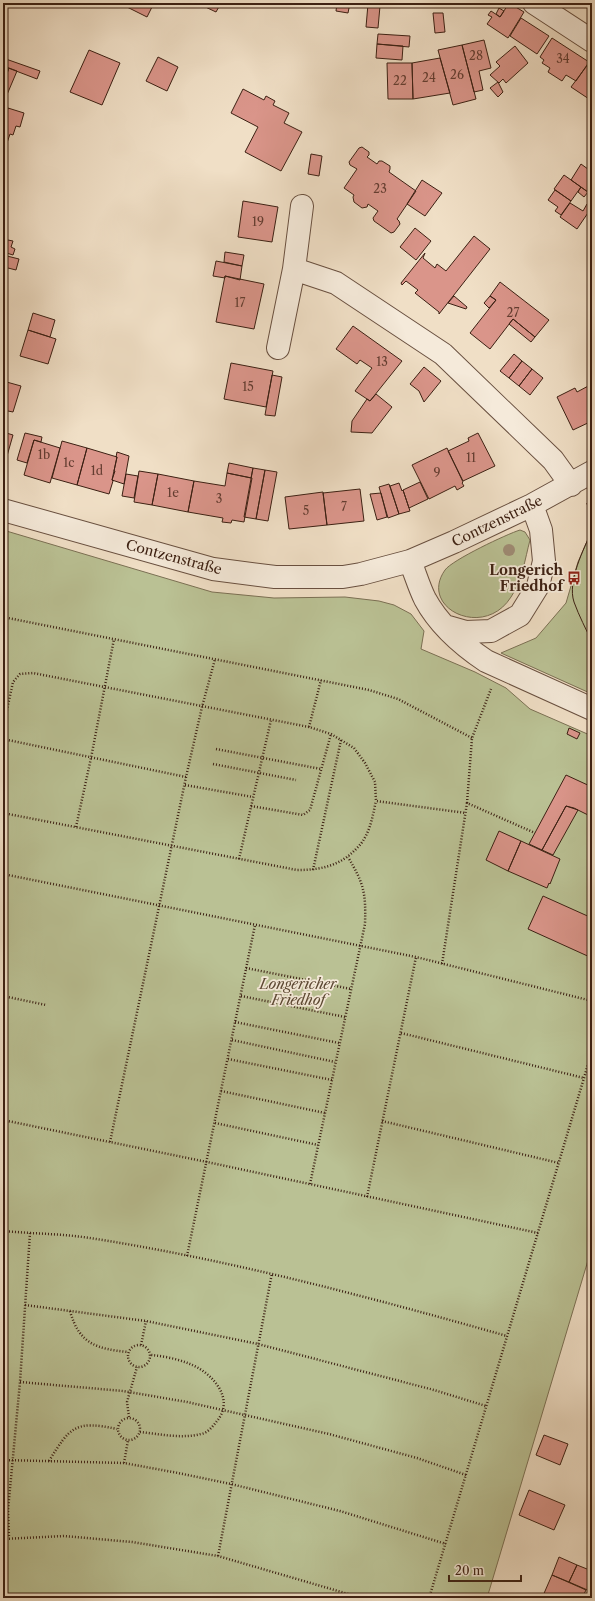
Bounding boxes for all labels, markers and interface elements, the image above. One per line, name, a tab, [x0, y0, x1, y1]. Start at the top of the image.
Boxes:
house number: 28	[469, 48, 483, 63]
house number: 34	[556, 51, 570, 66]
house number: 26	[450, 67, 464, 82]
house number: 24	[422, 70, 436, 85]
house number: 22	[393, 73, 407, 88]
house number: 23	[373, 181, 387, 196]
house number: 19	[252, 214, 264, 229]
house number: 17	[235, 295, 246, 310]
house number: 27	[507, 305, 519, 320]
house number: 13	[376, 354, 388, 369]
house number: 15	[242, 379, 254, 394]
house number: 1b	[38, 447, 50, 462]
house number: 11	[466, 450, 476, 465]
house number: 1c	[63, 455, 75, 470]
house number: 1d	[91, 463, 104, 478]
house number: 9	[433, 465, 441, 480]
house number: 1e	[167, 485, 179, 500]
house number: 3	[216, 491, 222, 506]
street label: Contzenstraße	[449, 491, 545, 551]
house number: 7	[341, 499, 347, 514]
house number: 5	[303, 503, 309, 518]
street label: Contzenstraße	[124, 536, 224, 579]
place label: Longerich Friedhof	[489, 561, 565, 595]
bus stop icon: Longerich Friedhof	[566, 570, 582, 586]
park label: Longericher Friedhof	[258, 975, 338, 1009]
scale bar	[449, 1557, 521, 1583]
text: 20 m	[455, 1563, 484, 1578]

